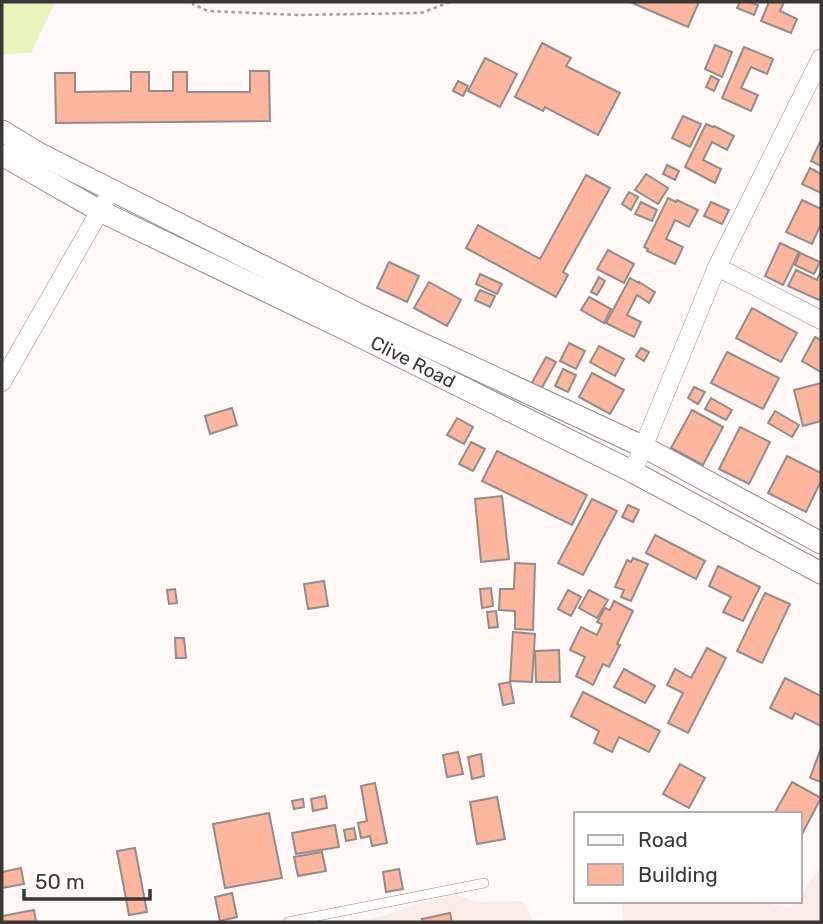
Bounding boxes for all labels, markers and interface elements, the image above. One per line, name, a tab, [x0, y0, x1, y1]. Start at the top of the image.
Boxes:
street label: Clive Road	[367, 331, 459, 393]
legend	[574, 812, 802, 903]
text: Road	[638, 827, 688, 852]
scale bar	[24, 858, 150, 902]
text: Building	[638, 862, 718, 887]
text: 50 m	[35, 869, 85, 894]

